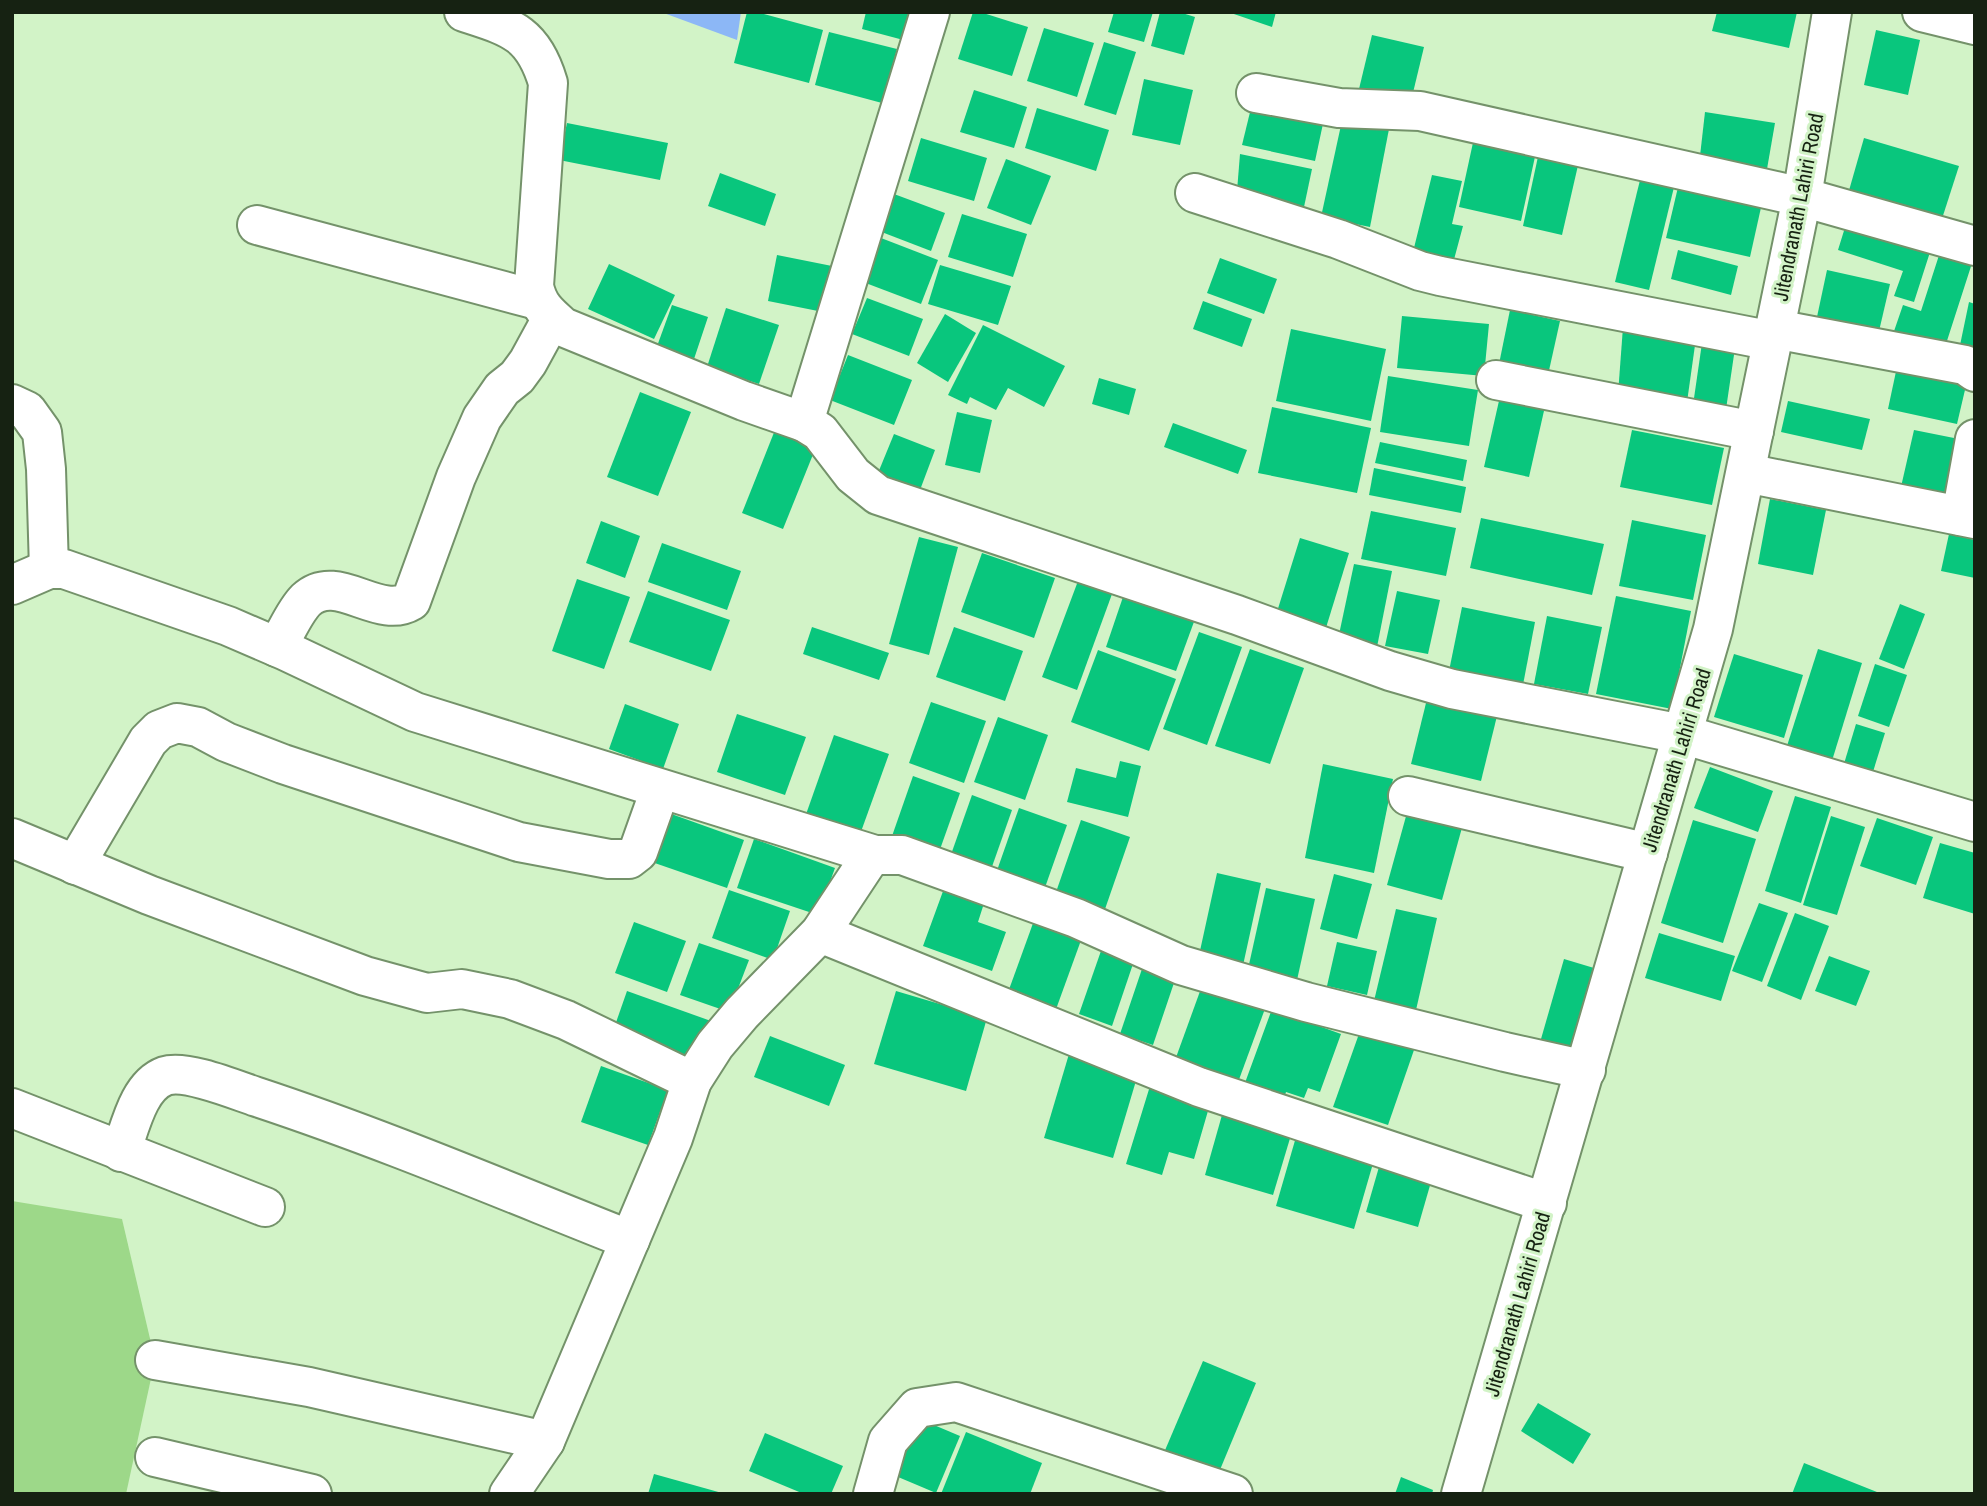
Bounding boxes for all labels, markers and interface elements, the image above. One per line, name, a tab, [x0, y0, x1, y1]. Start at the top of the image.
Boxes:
street label: Jitendranath Lahiri Road	[1766, 111, 1830, 303]
street label: Jitendranath Lahiri Road	[1634, 665, 1718, 855]
street label: Jitendranath Lahiri Road	[1477, 1208, 1557, 1400]

